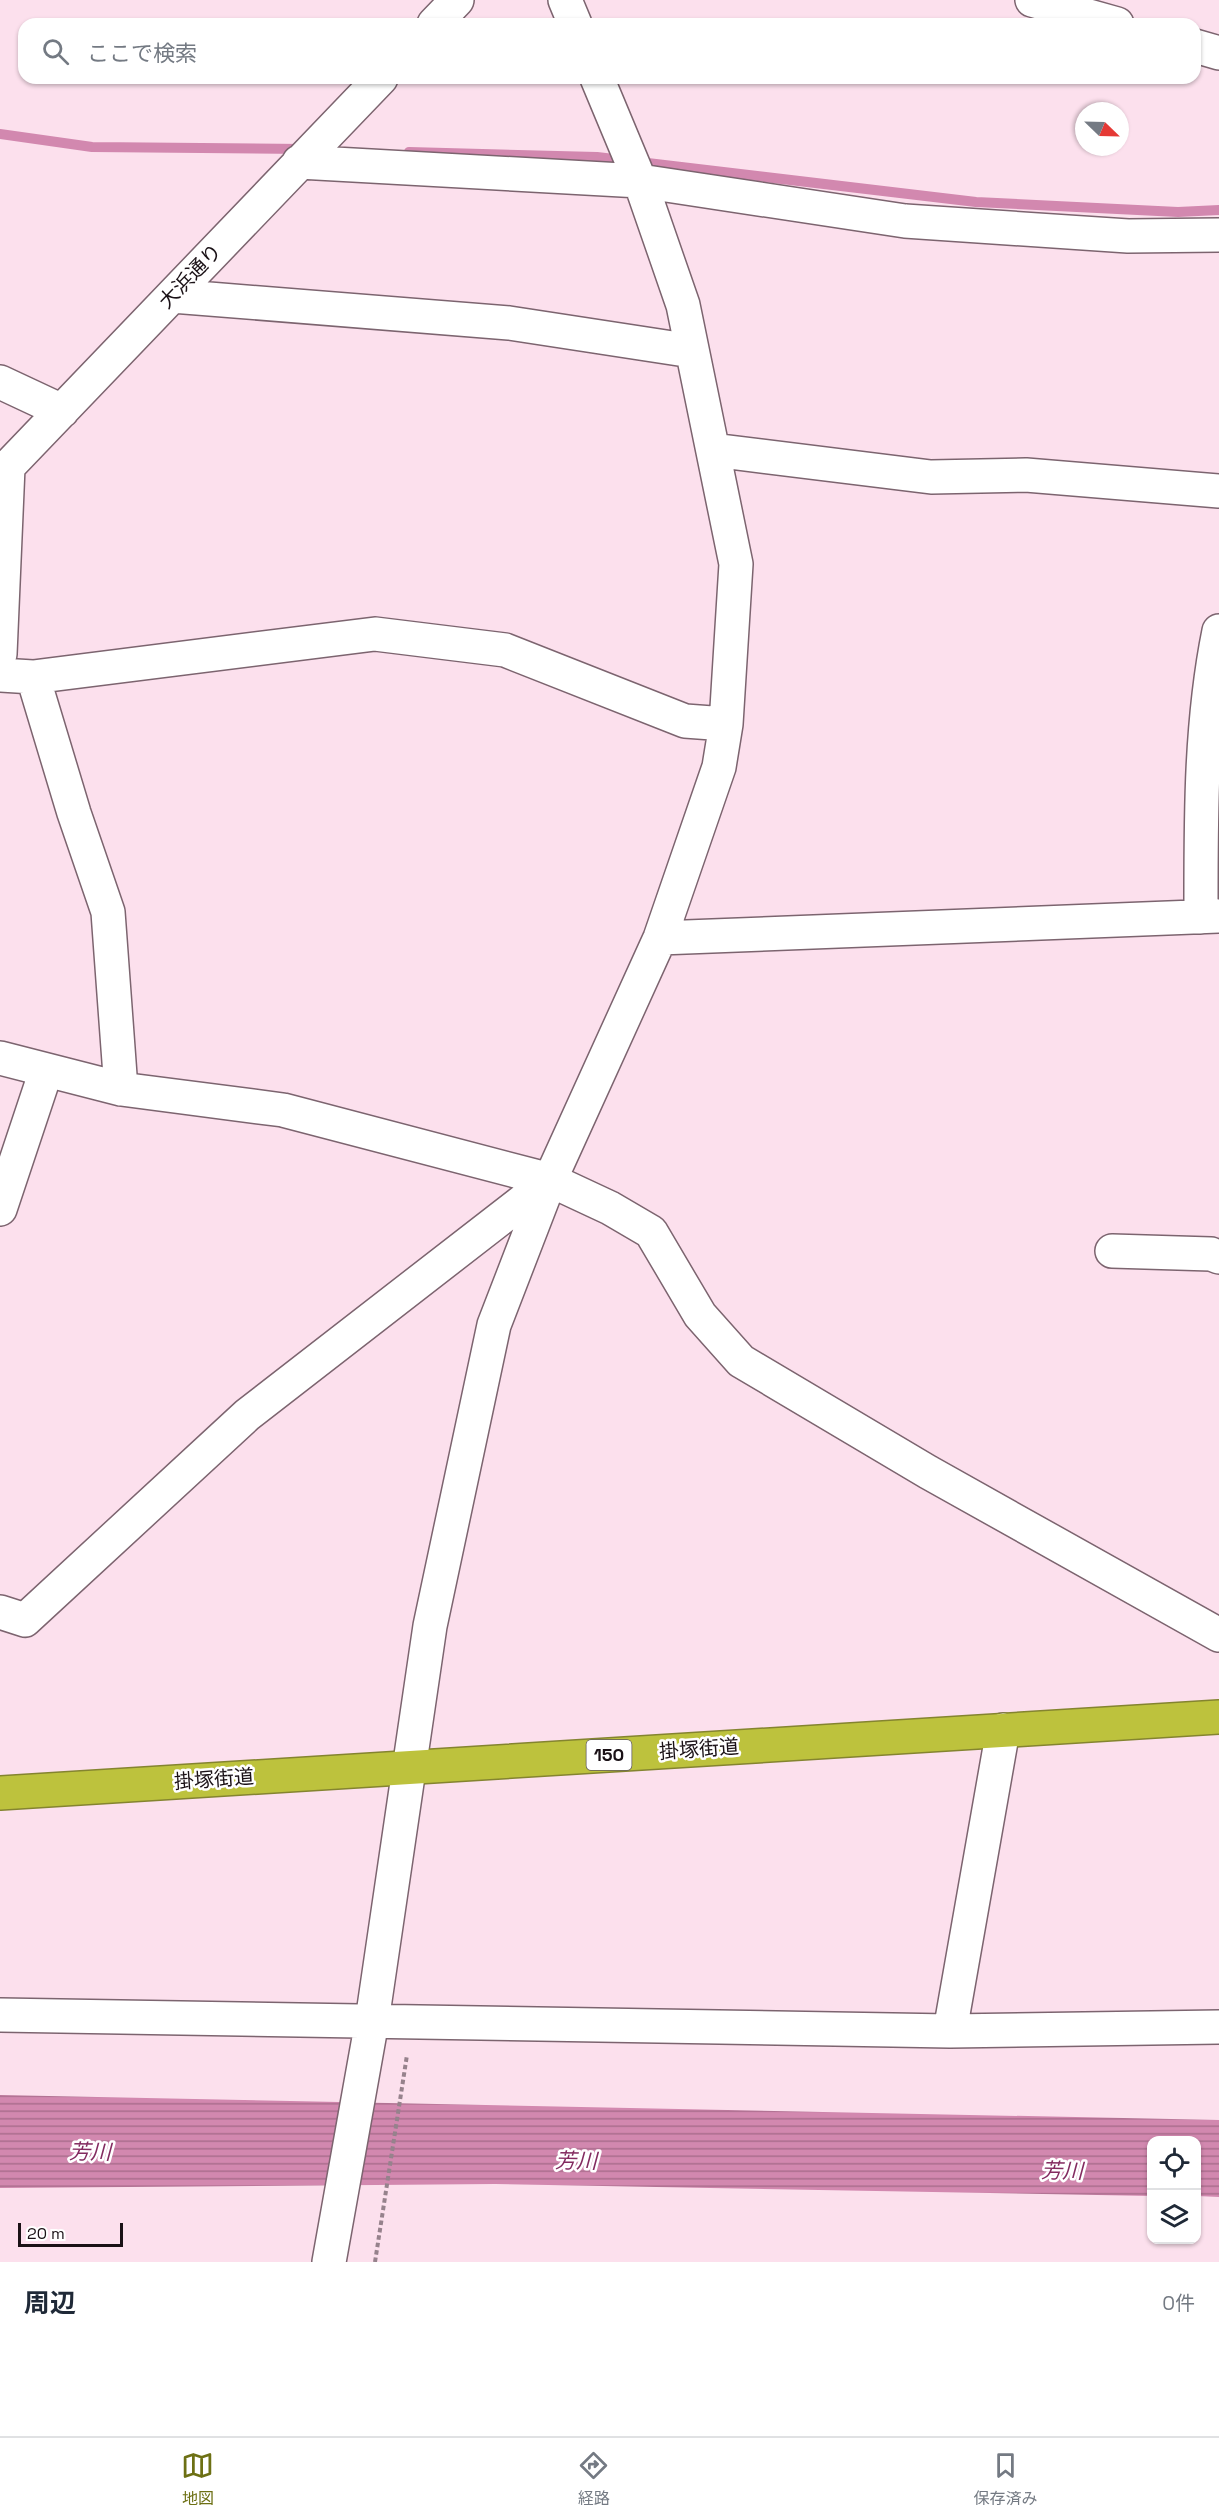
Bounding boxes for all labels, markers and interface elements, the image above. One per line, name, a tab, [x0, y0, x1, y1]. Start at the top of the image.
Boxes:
search box	[18, 18, 1201, 84]
icon: search	[39, 35, 72, 68]
text: ここで検索	[87, 39, 197, 67]
north arrow	[1075, 102, 1129, 156]
street label: 大浜通り	[153, 238, 227, 314]
street label: 掛塚街道	[658, 1733, 740, 1765]
road number: 150	[586, 1740, 632, 1770]
street label: 掛塚街道	[173, 1763, 255, 1795]
map controls	[1147, 2136, 1201, 2244]
button: locate	[1147, 2136, 1201, 2190]
water label: 芳川	[69, 2138, 113, 2165]
water label: 芳川	[555, 2147, 599, 2174]
water label: 芳川	[1041, 2157, 1085, 2184]
button: layers	[1147, 2190, 1201, 2244]
scale bar	[18, 2220, 123, 2248]
text: 20 m	[27, 2223, 65, 2244]
text: 周辺	[24, 2286, 76, 2320]
text: 0件	[1162, 2290, 1195, 2316]
tab: 地図	[181, 2449, 214, 2509]
tab: 経路	[577, 2449, 610, 2509]
tab: 保存済み	[973, 2449, 1037, 2509]

